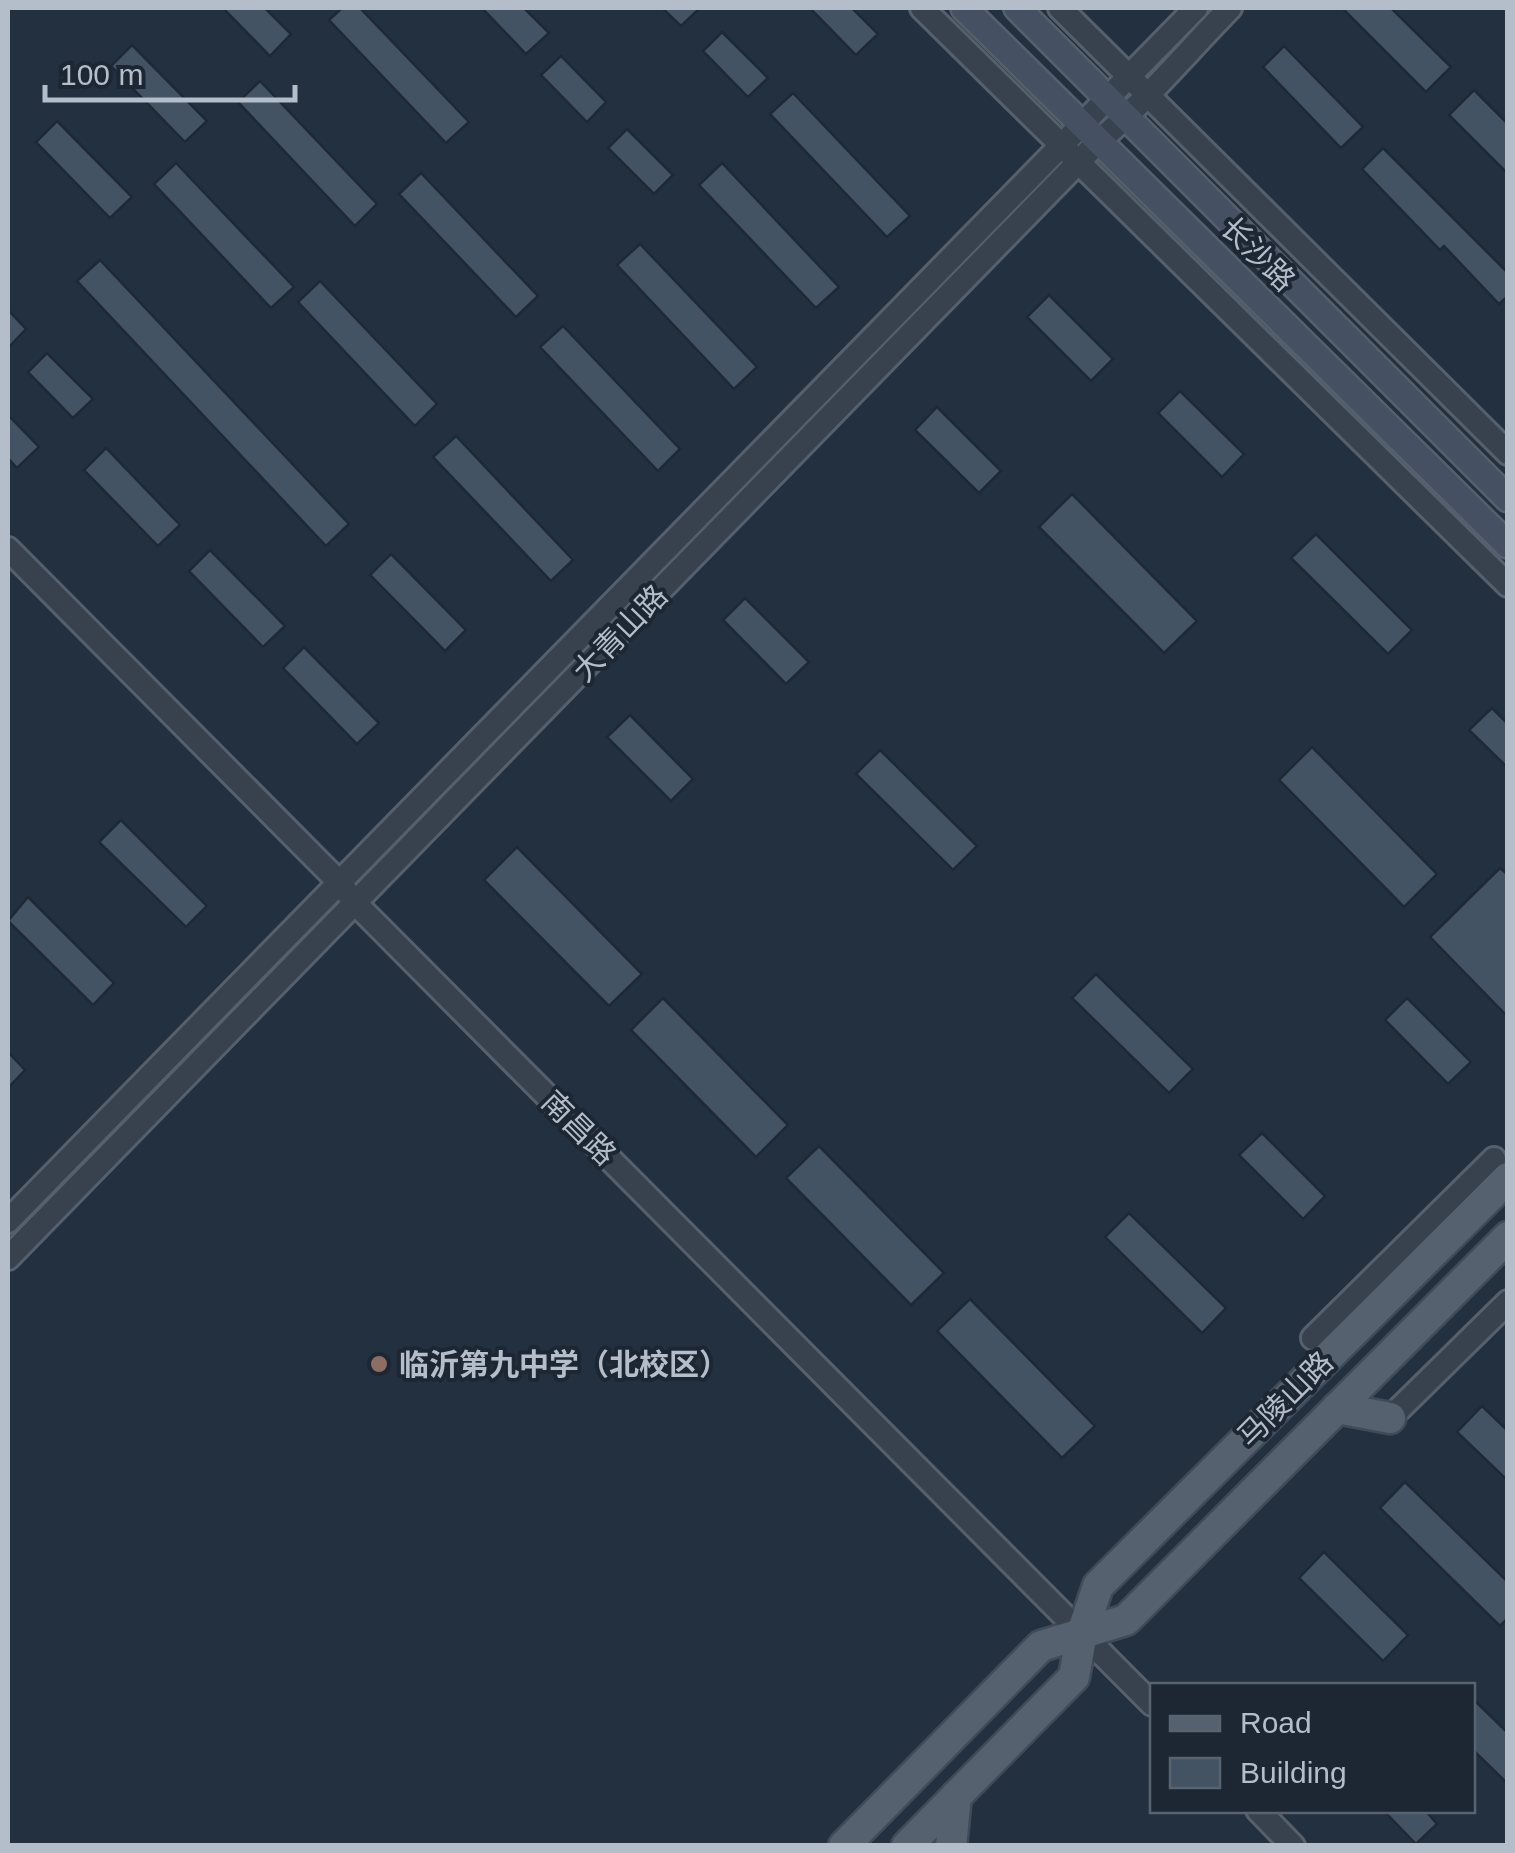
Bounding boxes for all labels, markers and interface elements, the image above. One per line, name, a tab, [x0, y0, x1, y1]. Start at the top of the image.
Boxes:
scale bar	[45, 40, 295, 102]
text: 100 m	[60, 58, 143, 91]
street label: 长沙路	[1215, 211, 1301, 297]
street label: 大青山路	[566, 578, 674, 688]
street label: 南昌路	[536, 1085, 622, 1171]
street label: 马陵山路	[1231, 1345, 1339, 1453]
place label: 临沂第九中学（北校区）	[399, 1348, 729, 1381]
marker: 临沂第九中学（北校区）	[368, 1353, 390, 1375]
legend	[1150, 1683, 1475, 1813]
text: Road	[1240, 1706, 1312, 1739]
text: Building	[1240, 1756, 1347, 1789]

